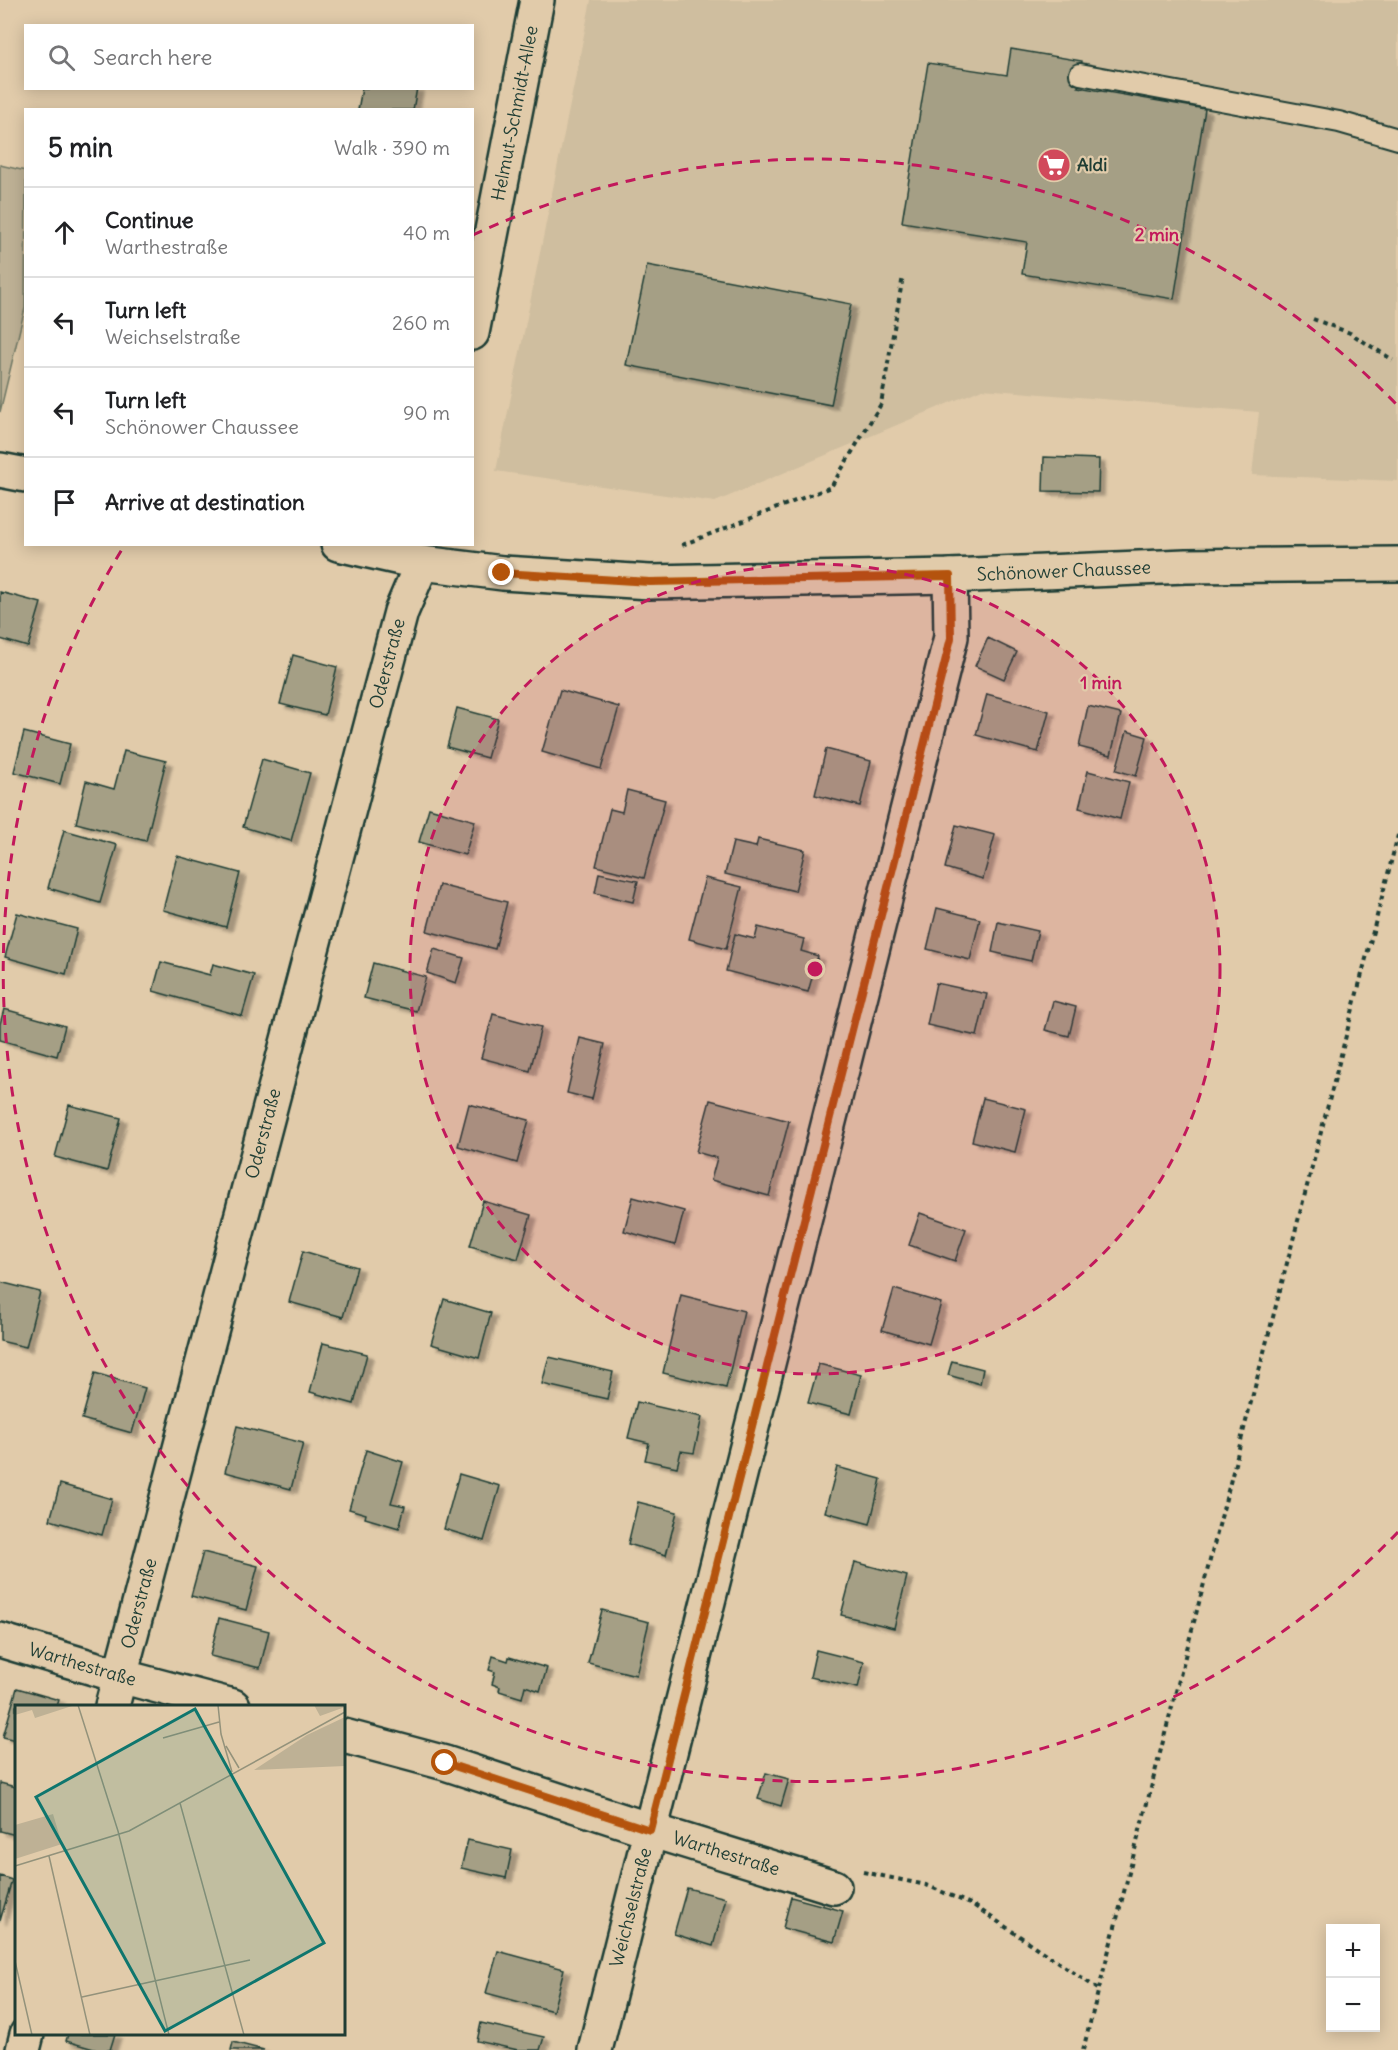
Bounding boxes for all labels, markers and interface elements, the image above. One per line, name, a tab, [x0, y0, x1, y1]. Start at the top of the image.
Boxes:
street label: Helmut-Schmidt-Allee	[486, 23, 543, 203]
search box	[24, 24, 474, 90]
icon: search	[45, 41, 78, 74]
text: Search here	[93, 43, 212, 71]
text: 5 min	[48, 131, 113, 164]
text: Walk · 390 m	[334, 135, 450, 160]
supermarket icon: Aldi	[1036, 147, 1072, 183]
place label: Aldi	[1077, 153, 1107, 176]
text: Continue	[105, 206, 194, 234]
icon: ahead	[48, 216, 81, 249]
text: 40 m	[403, 220, 450, 245]
text: 2 min	[1135, 223, 1180, 246]
text: Warthestraße	[105, 234, 228, 259]
text: Turn left	[105, 296, 186, 324]
icon: left	[48, 306, 81, 339]
text: 260 m	[392, 310, 450, 335]
text: Weichselstraße	[105, 324, 241, 349]
text: Turn left	[105, 386, 186, 414]
icon: left	[48, 396, 81, 429]
text: 90 m	[403, 400, 450, 425]
text: Schönower Chaussee	[105, 414, 299, 439]
icon: arrive	[48, 486, 81, 519]
text: Arrive at destination	[105, 488, 305, 516]
street label: Schönower Chaussee	[976, 555, 1151, 586]
route end	[488, 559, 514, 585]
street label: Oderstraße	[364, 616, 410, 711]
text: 1 min	[1080, 671, 1122, 694]
centre of rings	[805, 959, 825, 979]
street label: Oderstraße	[240, 1086, 286, 1181]
street label: Oderstraße	[116, 1556, 162, 1651]
street label: Warthestraße	[26, 1637, 139, 1691]
inset map	[15, 1705, 345, 2035]
route start	[431, 1749, 457, 1775]
street label: Warthestraße	[670, 1826, 783, 1881]
street label: Weichselstraße	[604, 1845, 657, 1969]
map controls	[1326, 1924, 1380, 2032]
button: +	[1326, 1924, 1380, 1978]
button: −	[1326, 1978, 1380, 2032]

